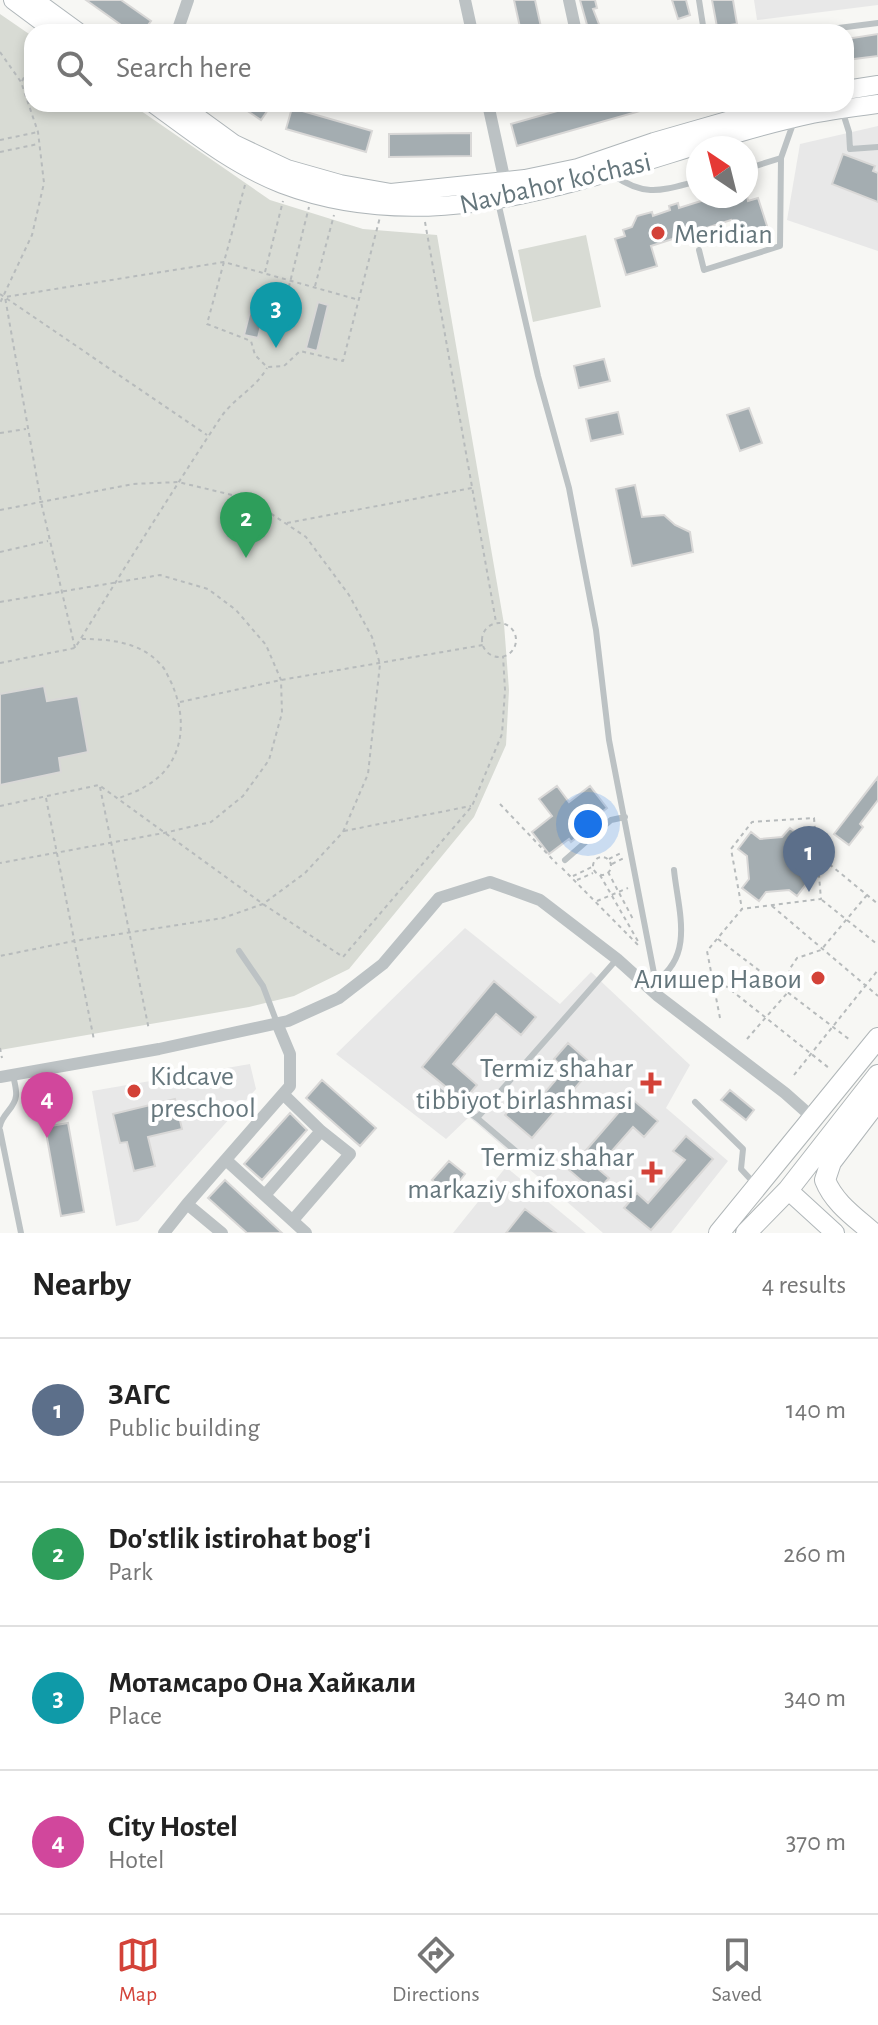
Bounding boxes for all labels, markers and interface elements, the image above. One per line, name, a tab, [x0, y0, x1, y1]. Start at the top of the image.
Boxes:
search box	[24, 24, 854, 112]
icon: search	[52, 46, 96, 90]
text: Search here	[116, 53, 252, 83]
north arrow	[686, 136, 758, 208]
street label: Navbahor ko'chasi	[457, 148, 654, 220]
place label: Meridian	[674, 221, 773, 249]
marker: Meridian	[649, 224, 667, 242]
pin: 3	[250, 282, 302, 348]
pin: 2	[220, 492, 272, 558]
your location	[568, 804, 608, 844]
pin: 1	[783, 826, 835, 892]
place label: Алишер Навои	[634, 966, 802, 994]
marker: Алишер Навои	[809, 969, 827, 987]
place label: Termiz shahar tibbiyot birlashmasi	[416, 1055, 633, 1115]
place label: Kidcave preschool	[150, 1063, 256, 1123]
pin: 4	[21, 1072, 73, 1138]
marker: Termiz shahar tibbiyot birlashmasi	[640, 1072, 662, 1094]
marker: Kidcave preschool	[125, 1082, 143, 1100]
place label: Termiz shahar markaziy shifoxonasi	[407, 1144, 634, 1204]
marker: Termiz shahar markaziy shifoxonasi	[641, 1161, 663, 1183]
text: Nearby	[32, 1268, 131, 1302]
text: 4 results	[762, 1272, 846, 1298]
text: ЗАГС	[108, 1380, 171, 1410]
text: 1	[53, 1397, 63, 1423]
text: 140 m	[786, 1397, 846, 1423]
text: Public building	[108, 1415, 260, 1441]
text: Do'stlik istirohat bog'i	[108, 1524, 371, 1554]
text: 2	[52, 1541, 64, 1567]
text: 260 m	[783, 1541, 846, 1567]
text: Park	[108, 1559, 153, 1585]
text: Мотамсаро Она Хайкали	[108, 1668, 416, 1698]
text: 3	[52, 1685, 64, 1711]
text: 340 m	[784, 1685, 846, 1711]
text: Place	[108, 1703, 162, 1729]
text: City Hostel	[108, 1812, 238, 1842]
text: 4	[51, 1829, 65, 1855]
text: 370 m	[786, 1829, 846, 1855]
text: Hotel	[108, 1847, 164, 1873]
tab: Map	[116, 1933, 160, 2007]
tab: Directions	[392, 1933, 480, 2007]
tab: Saved	[712, 1933, 762, 2007]

